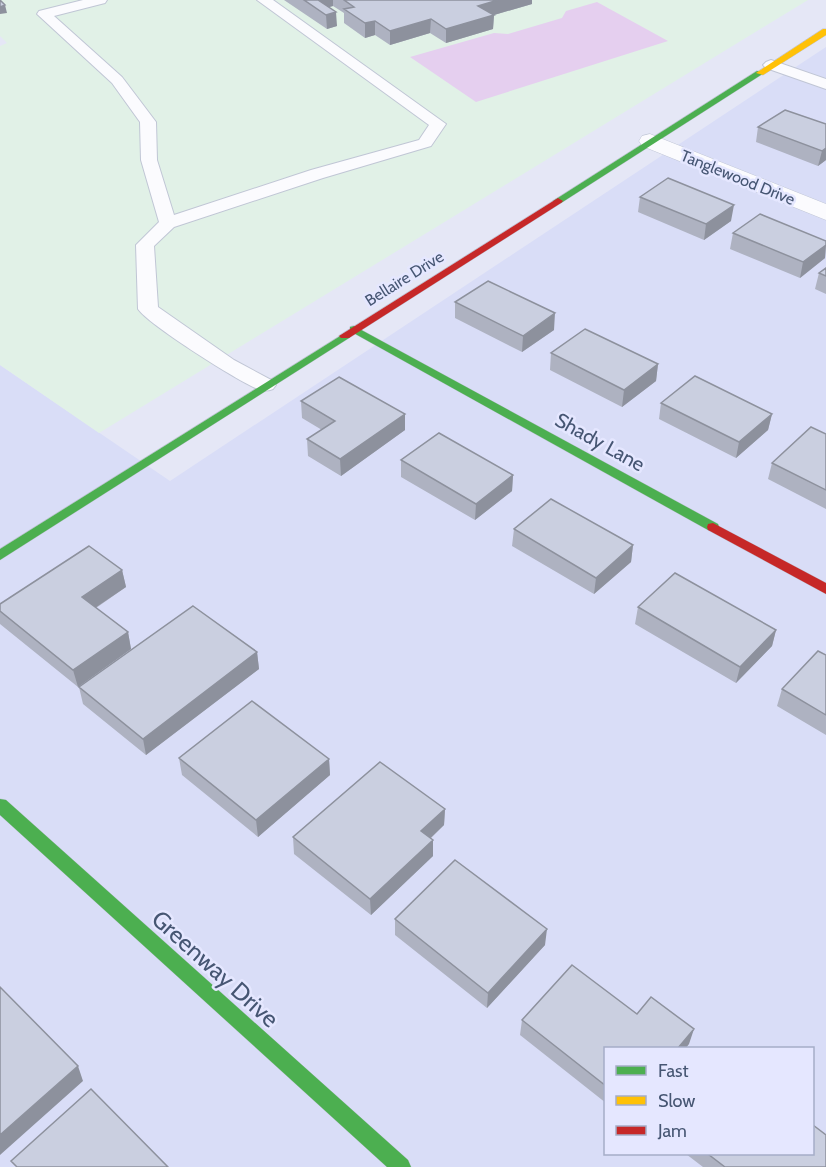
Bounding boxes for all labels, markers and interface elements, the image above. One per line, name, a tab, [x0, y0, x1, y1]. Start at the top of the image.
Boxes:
street label: Tanglewood Drive	[678, 146, 798, 209]
street label: Bellaire Drive	[362, 247, 447, 310]
street label: Shady Lane	[551, 408, 649, 476]
street label: Greenway Drive	[146, 904, 285, 1033]
legend	[604, 1047, 814, 1155]
text: Fast	[658, 1060, 689, 1082]
text: Slow	[658, 1090, 695, 1112]
text: Jam	[657, 1120, 687, 1142]

